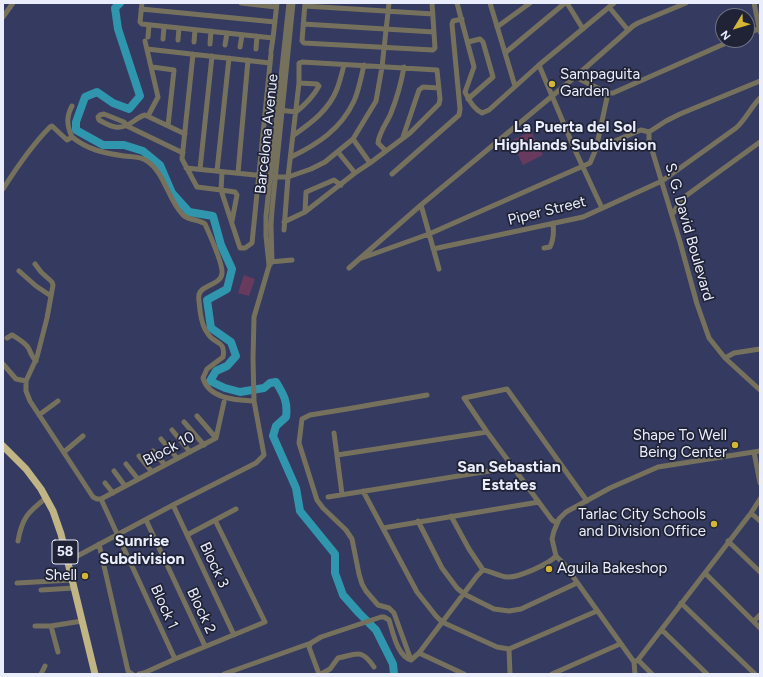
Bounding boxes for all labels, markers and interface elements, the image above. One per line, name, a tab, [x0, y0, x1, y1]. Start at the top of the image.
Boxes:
north arrow	[715, 8, 755, 48]
text: N	[718, 28, 734, 42]
place label: Sampaguita Garden	[560, 66, 640, 101]
street label: Barcelona Avenue	[252, 73, 282, 195]
marker: Sampaguita Garden	[547, 79, 557, 89]
district label: La Puerta del Sol Highlands Subdivision	[494, 117, 656, 155]
street label: S. G. David Boulevard	[661, 161, 717, 303]
street label: Piper Street	[506, 193, 588, 229]
place label: Shape To Well Being Center	[633, 427, 727, 462]
street label: Block 10	[140, 428, 198, 470]
marker: Shape To Well Being Center	[730, 440, 740, 450]
district label: San Sebastian Estates	[457, 457, 561, 495]
place label: Tarlac City Schools and Division Office	[578, 506, 706, 541]
marker: Tarlac City Schools and Division Office	[709, 519, 719, 529]
district label: Sunrise Subdivision	[99, 531, 185, 569]
street label: Block 3	[196, 539, 232, 591]
road number: 58	[52, 540, 78, 564]
place label: Aguila Bakeshop	[557, 560, 667, 578]
marker: Aguila Bakeshop	[544, 564, 554, 574]
place label: Shell	[45, 567, 77, 585]
marker: Shell	[80, 571, 90, 581]
street label: Block 1	[146, 582, 182, 632]
street label: Block 2	[183, 585, 219, 637]

